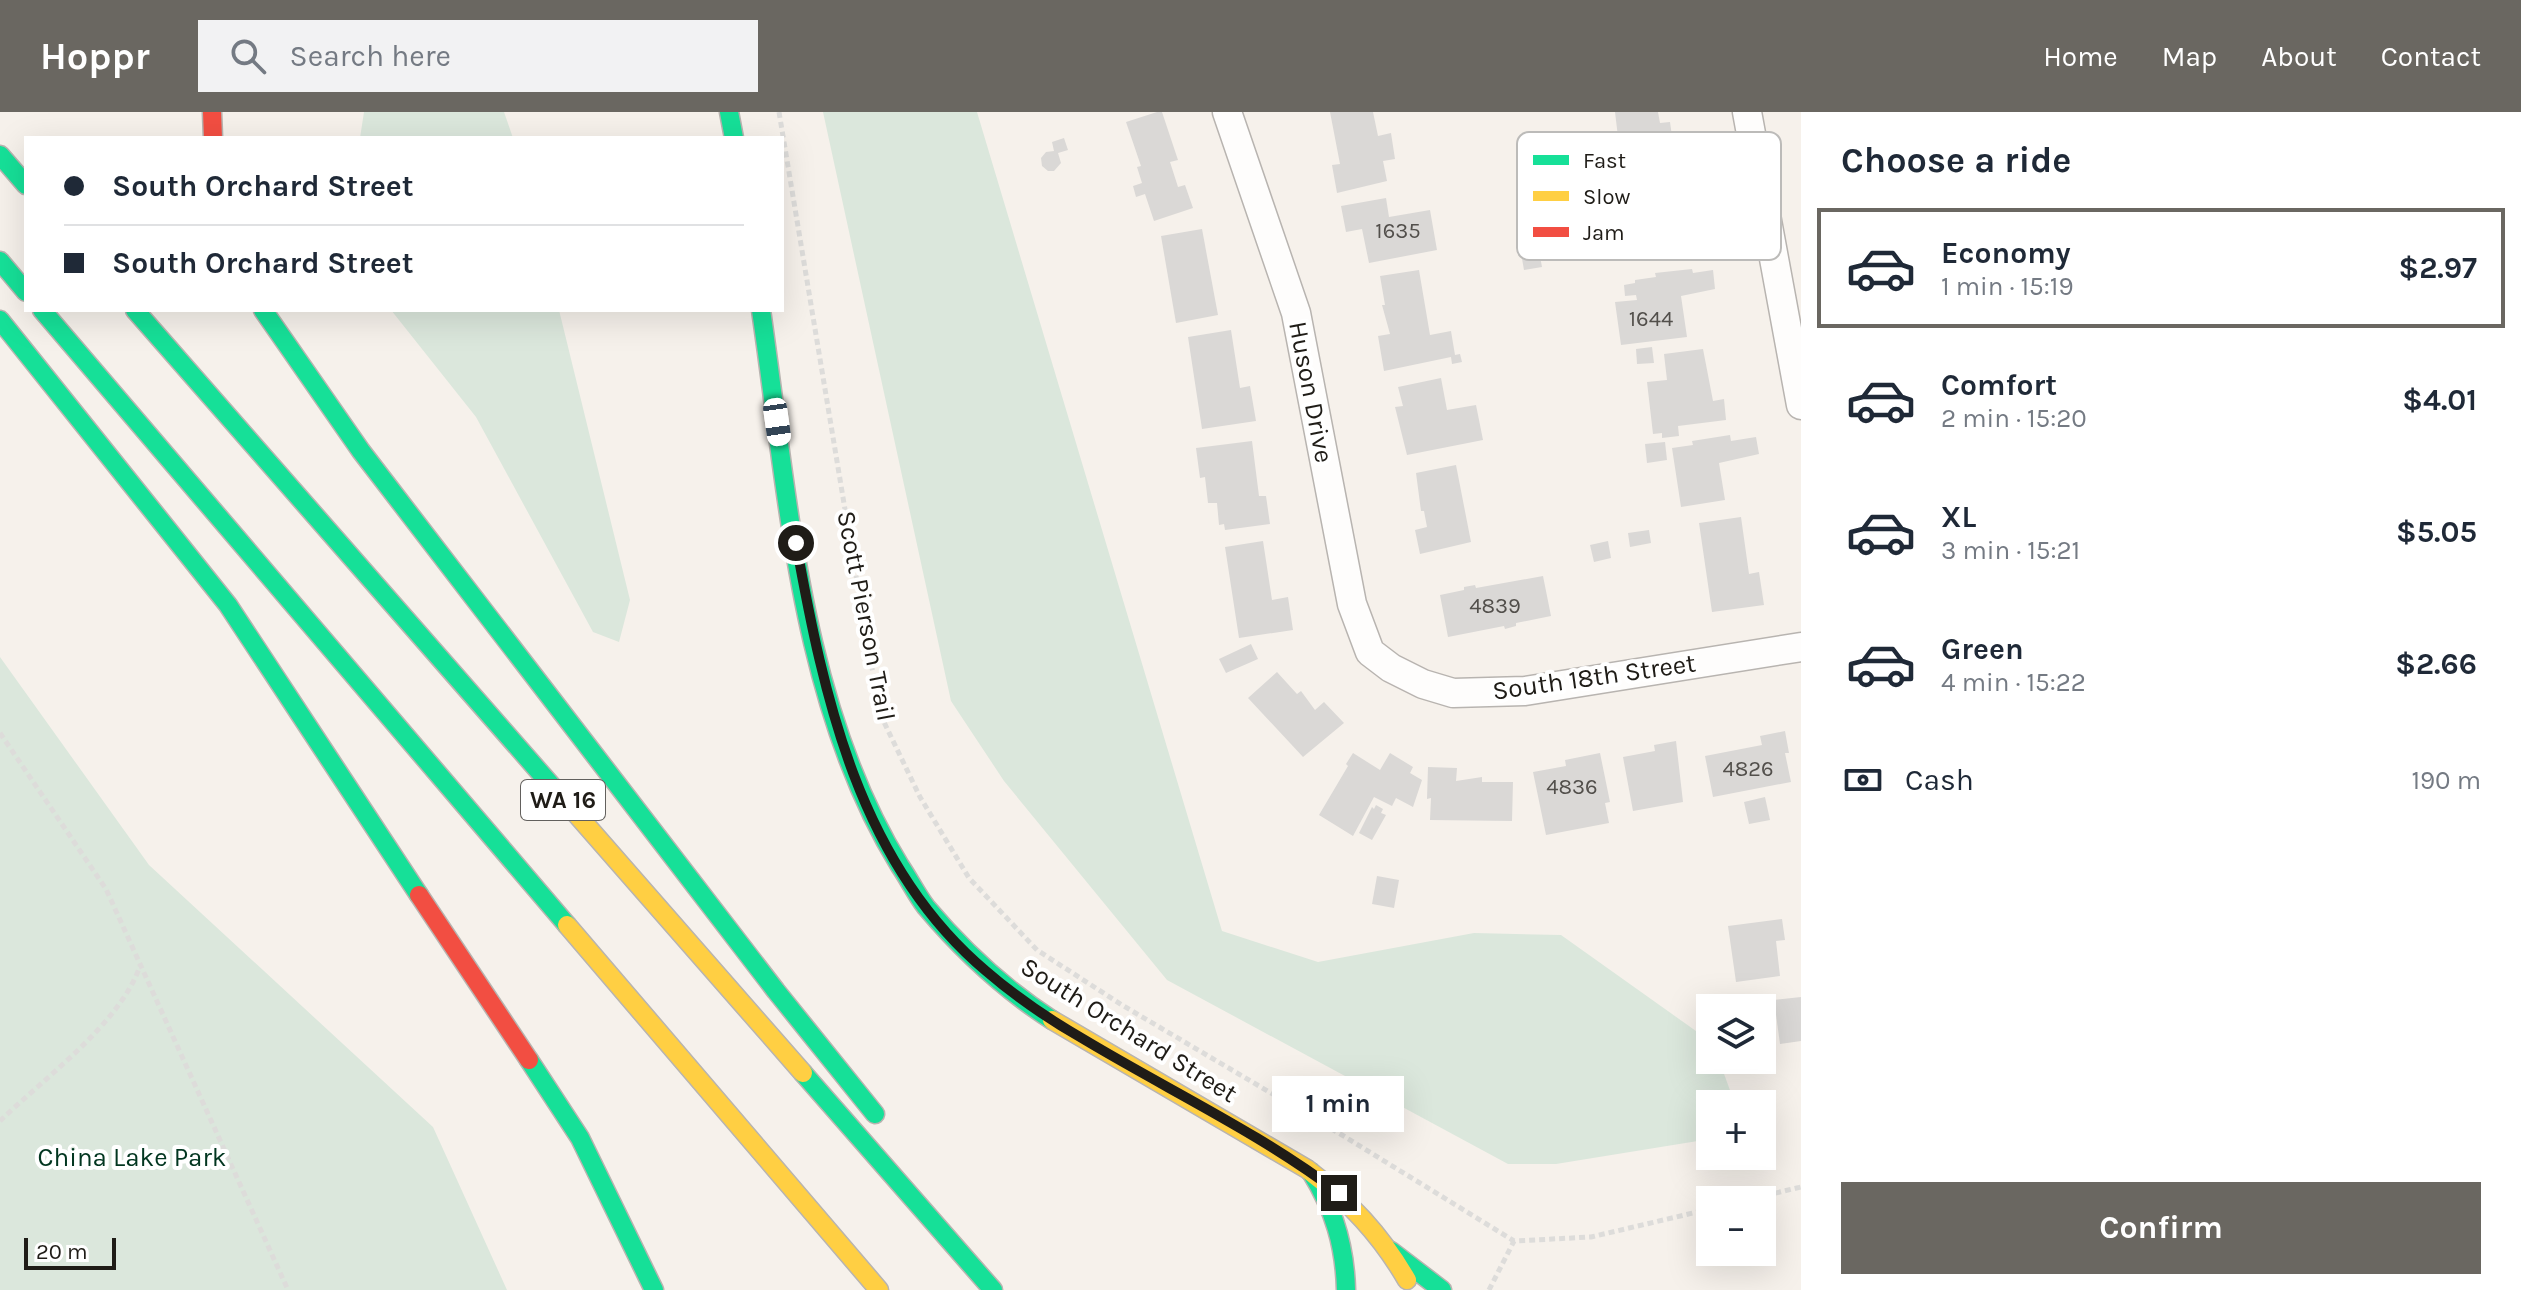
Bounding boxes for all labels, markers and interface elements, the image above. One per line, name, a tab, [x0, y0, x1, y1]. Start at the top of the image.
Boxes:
search box	[198, 20, 758, 92]
text: Hoppr	[40, 34, 150, 79]
icon: search	[226, 34, 270, 78]
text: Search here	[290, 38, 451, 74]
text: Home	[2043, 40, 2118, 73]
text: Map	[2162, 40, 2217, 73]
text: About	[2261, 40, 2337, 73]
text: Contact	[2381, 40, 2481, 73]
legend	[1517, 132, 1781, 260]
text: Choose a ride	[1841, 139, 2071, 181]
text: Fast	[1583, 148, 1626, 174]
text: South Orchard Street	[112, 168, 414, 204]
text: Slow	[1583, 184, 1630, 210]
house number: 1635	[1375, 218, 1421, 244]
text: Jam	[1583, 220, 1625, 246]
icon: car	[1845, 232, 1917, 304]
text: Economy	[1941, 235, 2071, 271]
text: South Orchard Street	[112, 245, 414, 281]
text: $2.97	[2399, 250, 2477, 286]
text: 1 min · 15:19	[1941, 271, 2073, 302]
house number: 1644	[1629, 306, 1673, 332]
street label: Huson Drive	[1282, 319, 1340, 465]
icon: car	[1845, 364, 1917, 436]
text: Comfort	[1941, 367, 2057, 403]
text: $4.01	[2402, 382, 2477, 418]
car	[762, 397, 792, 447]
text: 2 min · 15:20	[1941, 403, 2087, 434]
icon: car	[1845, 496, 1917, 568]
text: XL	[1941, 499, 1976, 535]
street label: Scott Pierson Trail	[830, 508, 902, 724]
text: $5.05	[2396, 514, 2477, 550]
route start	[778, 525, 814, 561]
text: 3 min · 15:21	[1941, 535, 2080, 566]
house number: 4839	[1469, 593, 1521, 619]
icon: car	[1845, 628, 1917, 700]
text: Green	[1941, 631, 2024, 667]
text: $2.66	[2395, 646, 2477, 682]
street label: South 18th Street	[1490, 647, 1698, 707]
text: 4 min · 15:22	[1941, 667, 2086, 698]
house number: 4826	[1722, 756, 1774, 782]
icon: cash	[1841, 758, 1885, 802]
text: Cash	[1905, 762, 1974, 798]
text: 190 m	[2411, 765, 2481, 796]
house number: 4836	[1546, 774, 1598, 800]
road number: WA 16	[521, 780, 605, 820]
street label: South Orchard Street	[1015, 951, 1243, 1109]
map controls	[1696, 994, 1776, 1266]
button: layers	[1696, 994, 1776, 1074]
callout: 1 min	[1273, 1077, 1405, 1133]
text: 1 min	[1305, 1088, 1371, 1119]
button: +	[1696, 1090, 1776, 1170]
park label: China Lake Park	[38, 1142, 226, 1173]
route end	[1321, 1175, 1357, 1211]
button: Confirm	[1841, 1182, 2481, 1274]
button: −	[1696, 1186, 1776, 1266]
scale bar	[24, 1234, 116, 1270]
text: 20 m	[36, 1239, 88, 1265]

